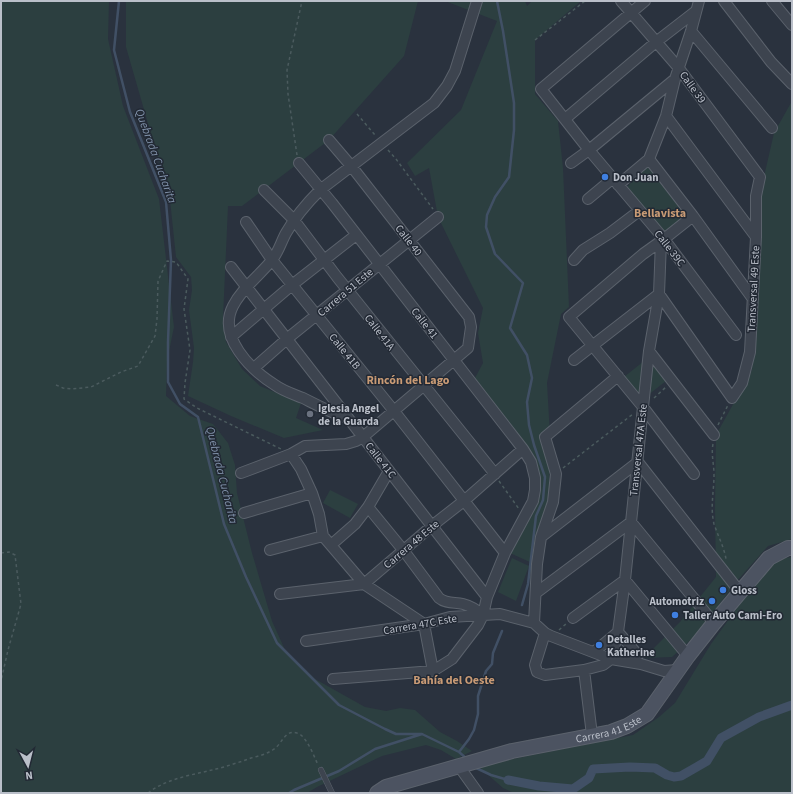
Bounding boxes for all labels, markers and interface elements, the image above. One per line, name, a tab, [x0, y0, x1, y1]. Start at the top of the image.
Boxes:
street label: Calle 39	[676, 68, 709, 106]
water label: Quebrada Cucharita	[131, 106, 181, 206]
place label: Don Juan	[613, 170, 659, 185]
marker: Don Juan	[600, 172, 610, 182]
district label: Bellavista	[634, 205, 686, 222]
street label: Calle 40	[392, 221, 426, 259]
street label: Calle 39C	[651, 227, 689, 270]
street label: Transversal 49 Este	[744, 245, 763, 333]
street label: Carrera 51 Este	[314, 264, 377, 320]
street label: Calle 41	[408, 304, 442, 342]
street label: Calle 41A	[361, 311, 398, 353]
street label: Calle 41B	[325, 330, 364, 373]
district label: Rincón del Lago	[366, 372, 450, 389]
place label: Iglesia Angel de la Guarda	[318, 401, 380, 429]
street label: Transversal 47A Este	[626, 403, 651, 497]
marker: Iglesia Angel de la Guarda	[305, 409, 315, 419]
water label: Quebrada Cucharita	[201, 425, 242, 526]
street label: Calle 41C	[362, 439, 400, 482]
street label: Carrera 48 Este	[380, 516, 443, 572]
place label: Gloss	[731, 583, 757, 598]
marker: Gloss	[718, 585, 728, 595]
place label: Automotriz	[648, 594, 704, 609]
marker: Automotriz	[707, 596, 717, 606]
place label: Taller Auto Cami-Ero	[683, 608, 782, 623]
marker: Taller Auto Cami-Ero	[670, 610, 680, 620]
street label: Carrera 47C Este	[382, 611, 459, 638]
place label: Detalles Katherine	[607, 632, 655, 660]
marker: Detalles Katherine	[594, 640, 604, 650]
district label: Bahía del Oeste	[413, 672, 495, 689]
street label: Carrera 41 Este	[574, 712, 645, 747]
north arrow	[8, 746, 48, 786]
text: N	[25, 768, 34, 783]

